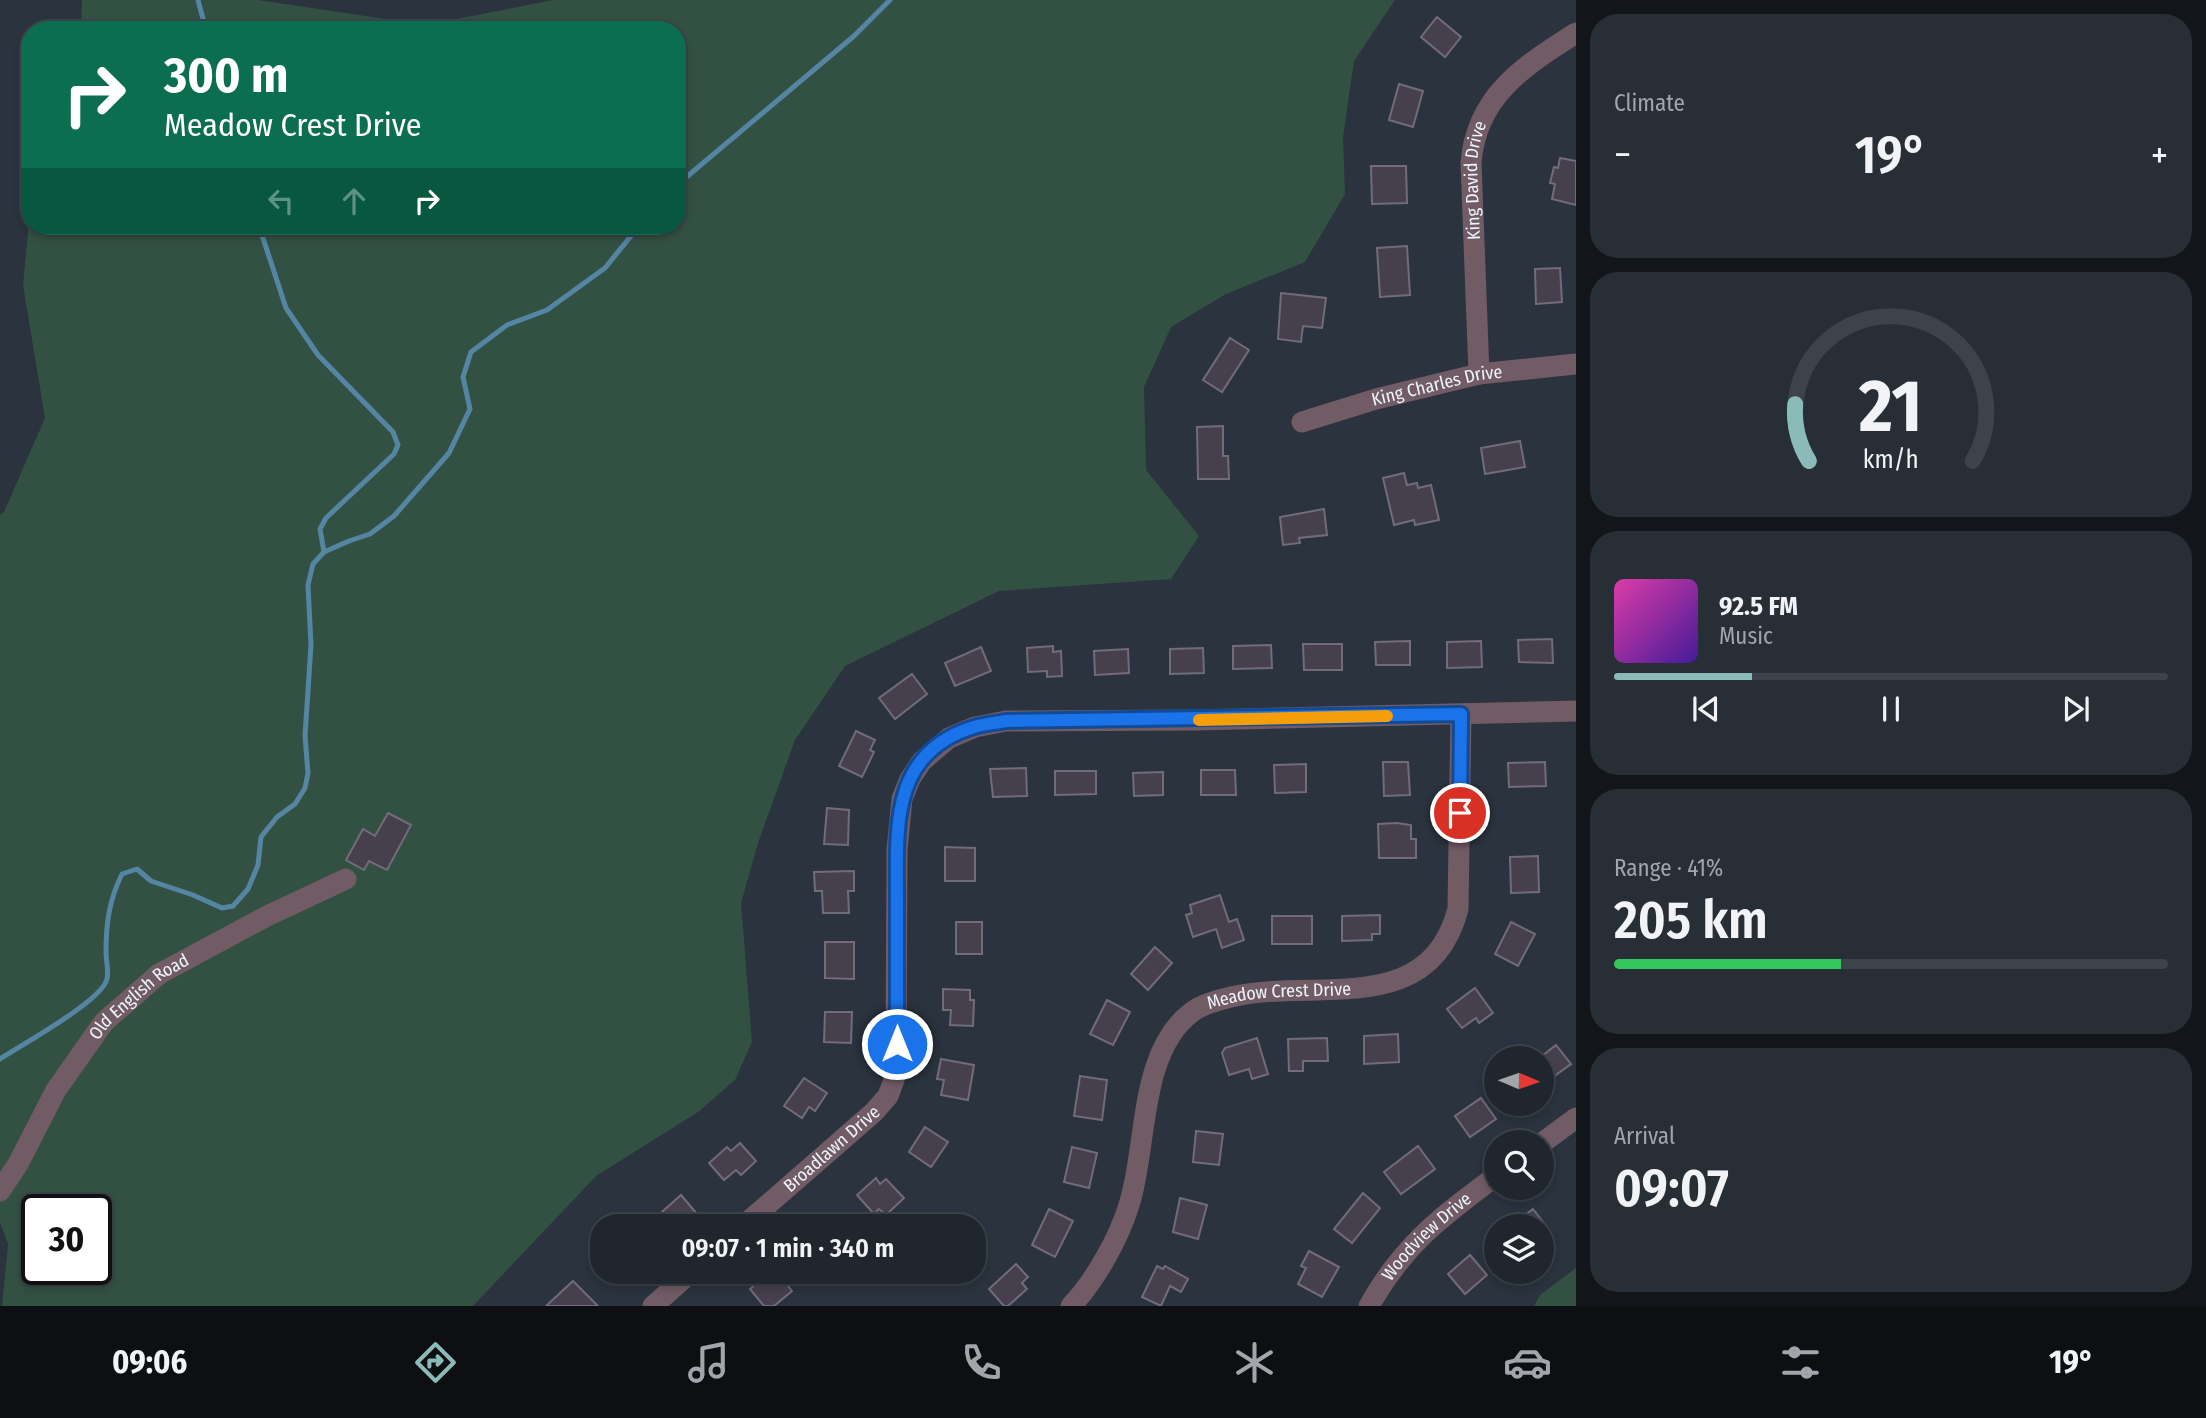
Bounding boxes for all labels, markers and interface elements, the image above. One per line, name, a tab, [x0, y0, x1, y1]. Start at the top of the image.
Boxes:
text: 300 m	[164, 46, 288, 105]
icon: right	[49, 49, 140, 140]
text: Climate	[1614, 89, 1685, 117]
text: Meadow Crest Drive	[164, 106, 422, 144]
street label: King David Drive	[1460, 117, 1491, 240]
text: 19°	[1855, 124, 1927, 187]
text: −	[1614, 132, 1631, 178]
text: +	[2151, 132, 2168, 178]
icon: left	[262, 182, 300, 220]
icon: ahead	[335, 182, 373, 220]
icon: right	[408, 182, 446, 220]
street label: King Charles Drive	[1369, 361, 1503, 411]
text: 21	[1858, 363, 1923, 450]
text: km/h	[1863, 444, 1919, 474]
text: 92.5 FM	[1719, 591, 1798, 622]
text: Music	[1719, 622, 1773, 650]
icon: previous	[1687, 690, 1725, 728]
icon: pause	[1872, 690, 1910, 728]
icon: next	[2057, 690, 2095, 728]
pin	[1430, 783, 1490, 843]
icon: arrive	[1441, 794, 1479, 832]
text: Range · 41%	[1614, 854, 1723, 882]
text: 205 km	[1614, 889, 1768, 952]
street label: Old English Road	[84, 949, 193, 1044]
street label: Meadow Crest Drive	[1204, 978, 1352, 1014]
position arrow	[860, 1007, 934, 1081]
north arrow	[1484, 1046, 1554, 1116]
map controls	[1484, 1046, 1554, 1284]
street label: Broadlawn Drive	[779, 1101, 884, 1197]
text: Arrival	[1614, 1122, 1675, 1150]
button: search	[1484, 1130, 1554, 1200]
text: 09:07	[1614, 1157, 1729, 1220]
street label: Woodview Drive	[1377, 1188, 1476, 1285]
speed limit sign: 30	[21, 1194, 112, 1285]
button: layers	[1484, 1214, 1554, 1284]
text: 09:07 · 1 min · 340 m	[682, 1233, 894, 1264]
icon: directions	[411, 1338, 460, 1387]
icon: music	[684, 1338, 733, 1387]
icon: phone	[957, 1338, 1006, 1387]
icon: climate	[1230, 1338, 1279, 1387]
icon: car	[1503, 1338, 1552, 1387]
icon: filters	[1776, 1338, 1825, 1387]
text: 09:06	[112, 1343, 187, 1381]
text: 19°	[2049, 1343, 2094, 1381]

